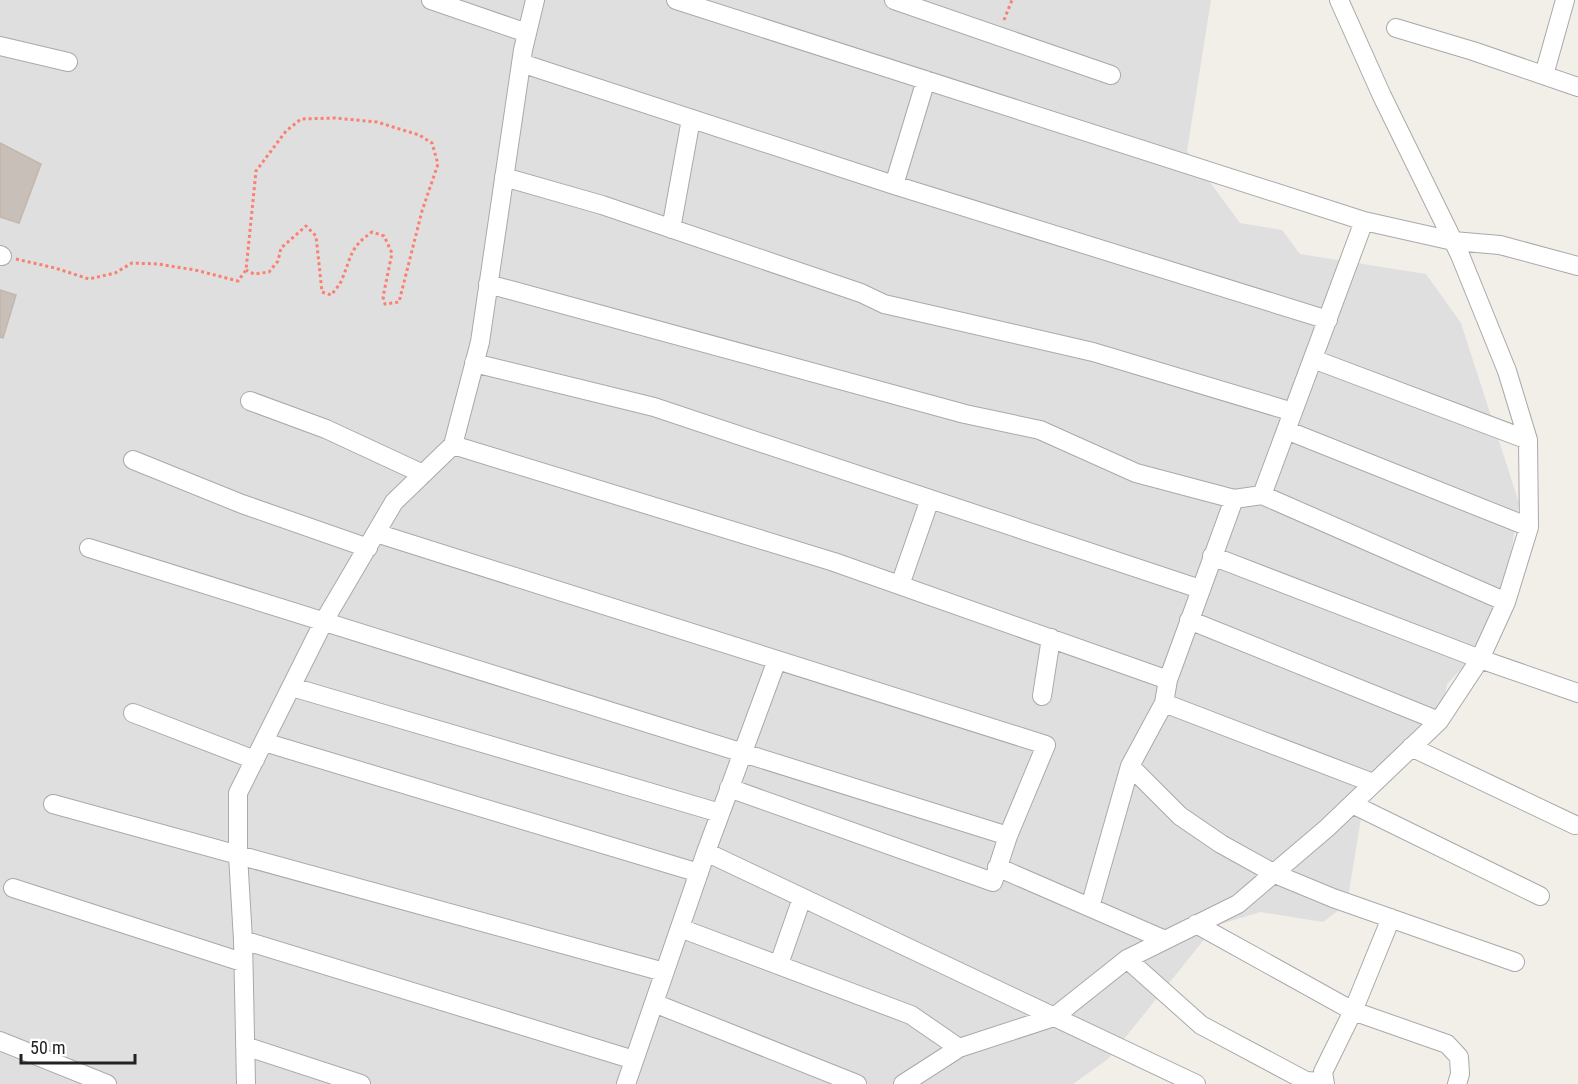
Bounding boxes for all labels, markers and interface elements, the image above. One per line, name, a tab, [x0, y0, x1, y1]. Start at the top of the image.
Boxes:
scale bar	[21, 1027, 135, 1065]
text: 50 m	[30, 1037, 65, 1058]

